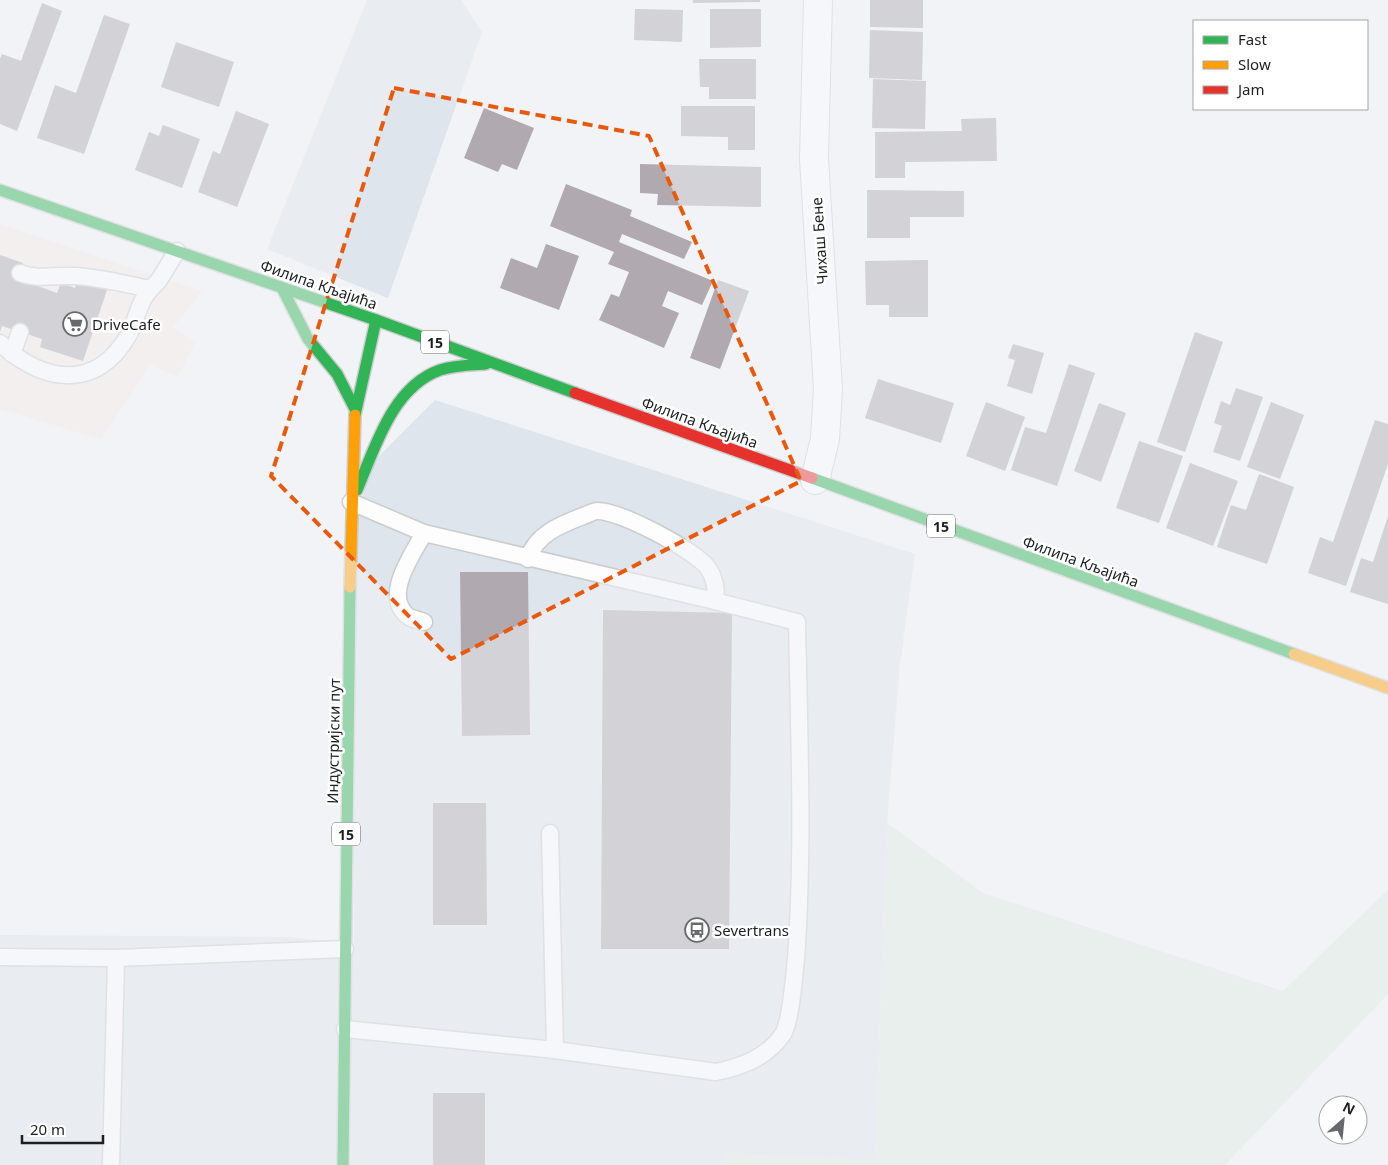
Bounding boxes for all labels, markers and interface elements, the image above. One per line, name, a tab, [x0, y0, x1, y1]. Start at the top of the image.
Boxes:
legend	[1193, 20, 1368, 110]
text: Fast	[1238, 29, 1267, 49]
text: Slow	[1238, 54, 1271, 74]
text: Jam	[1236, 79, 1265, 99]
street label: Чихаш Бене	[806, 197, 832, 285]
street label: Филипа Кљајића	[258, 255, 380, 313]
supermarket icon: DriveCafe	[62, 311, 88, 337]
place label: DriveCafe	[92, 314, 161, 334]
road number: 15	[421, 331, 449, 354]
street label: Филипа Кљајића	[639, 392, 761, 452]
road number: 15	[927, 514, 955, 538]
street label: Филипа Кљајића	[1020, 531, 1142, 591]
street label: Индустријски пут	[322, 678, 344, 804]
road number: 15	[332, 822, 360, 846]
bus stop icon: Severtrans	[684, 917, 710, 943]
place label: Severtrans	[714, 920, 789, 940]
north arrow	[1318, 1095, 1368, 1145]
text: N	[1340, 1097, 1359, 1119]
scale bar	[22, 1112, 104, 1144]
text: 20 m	[30, 1119, 65, 1139]

